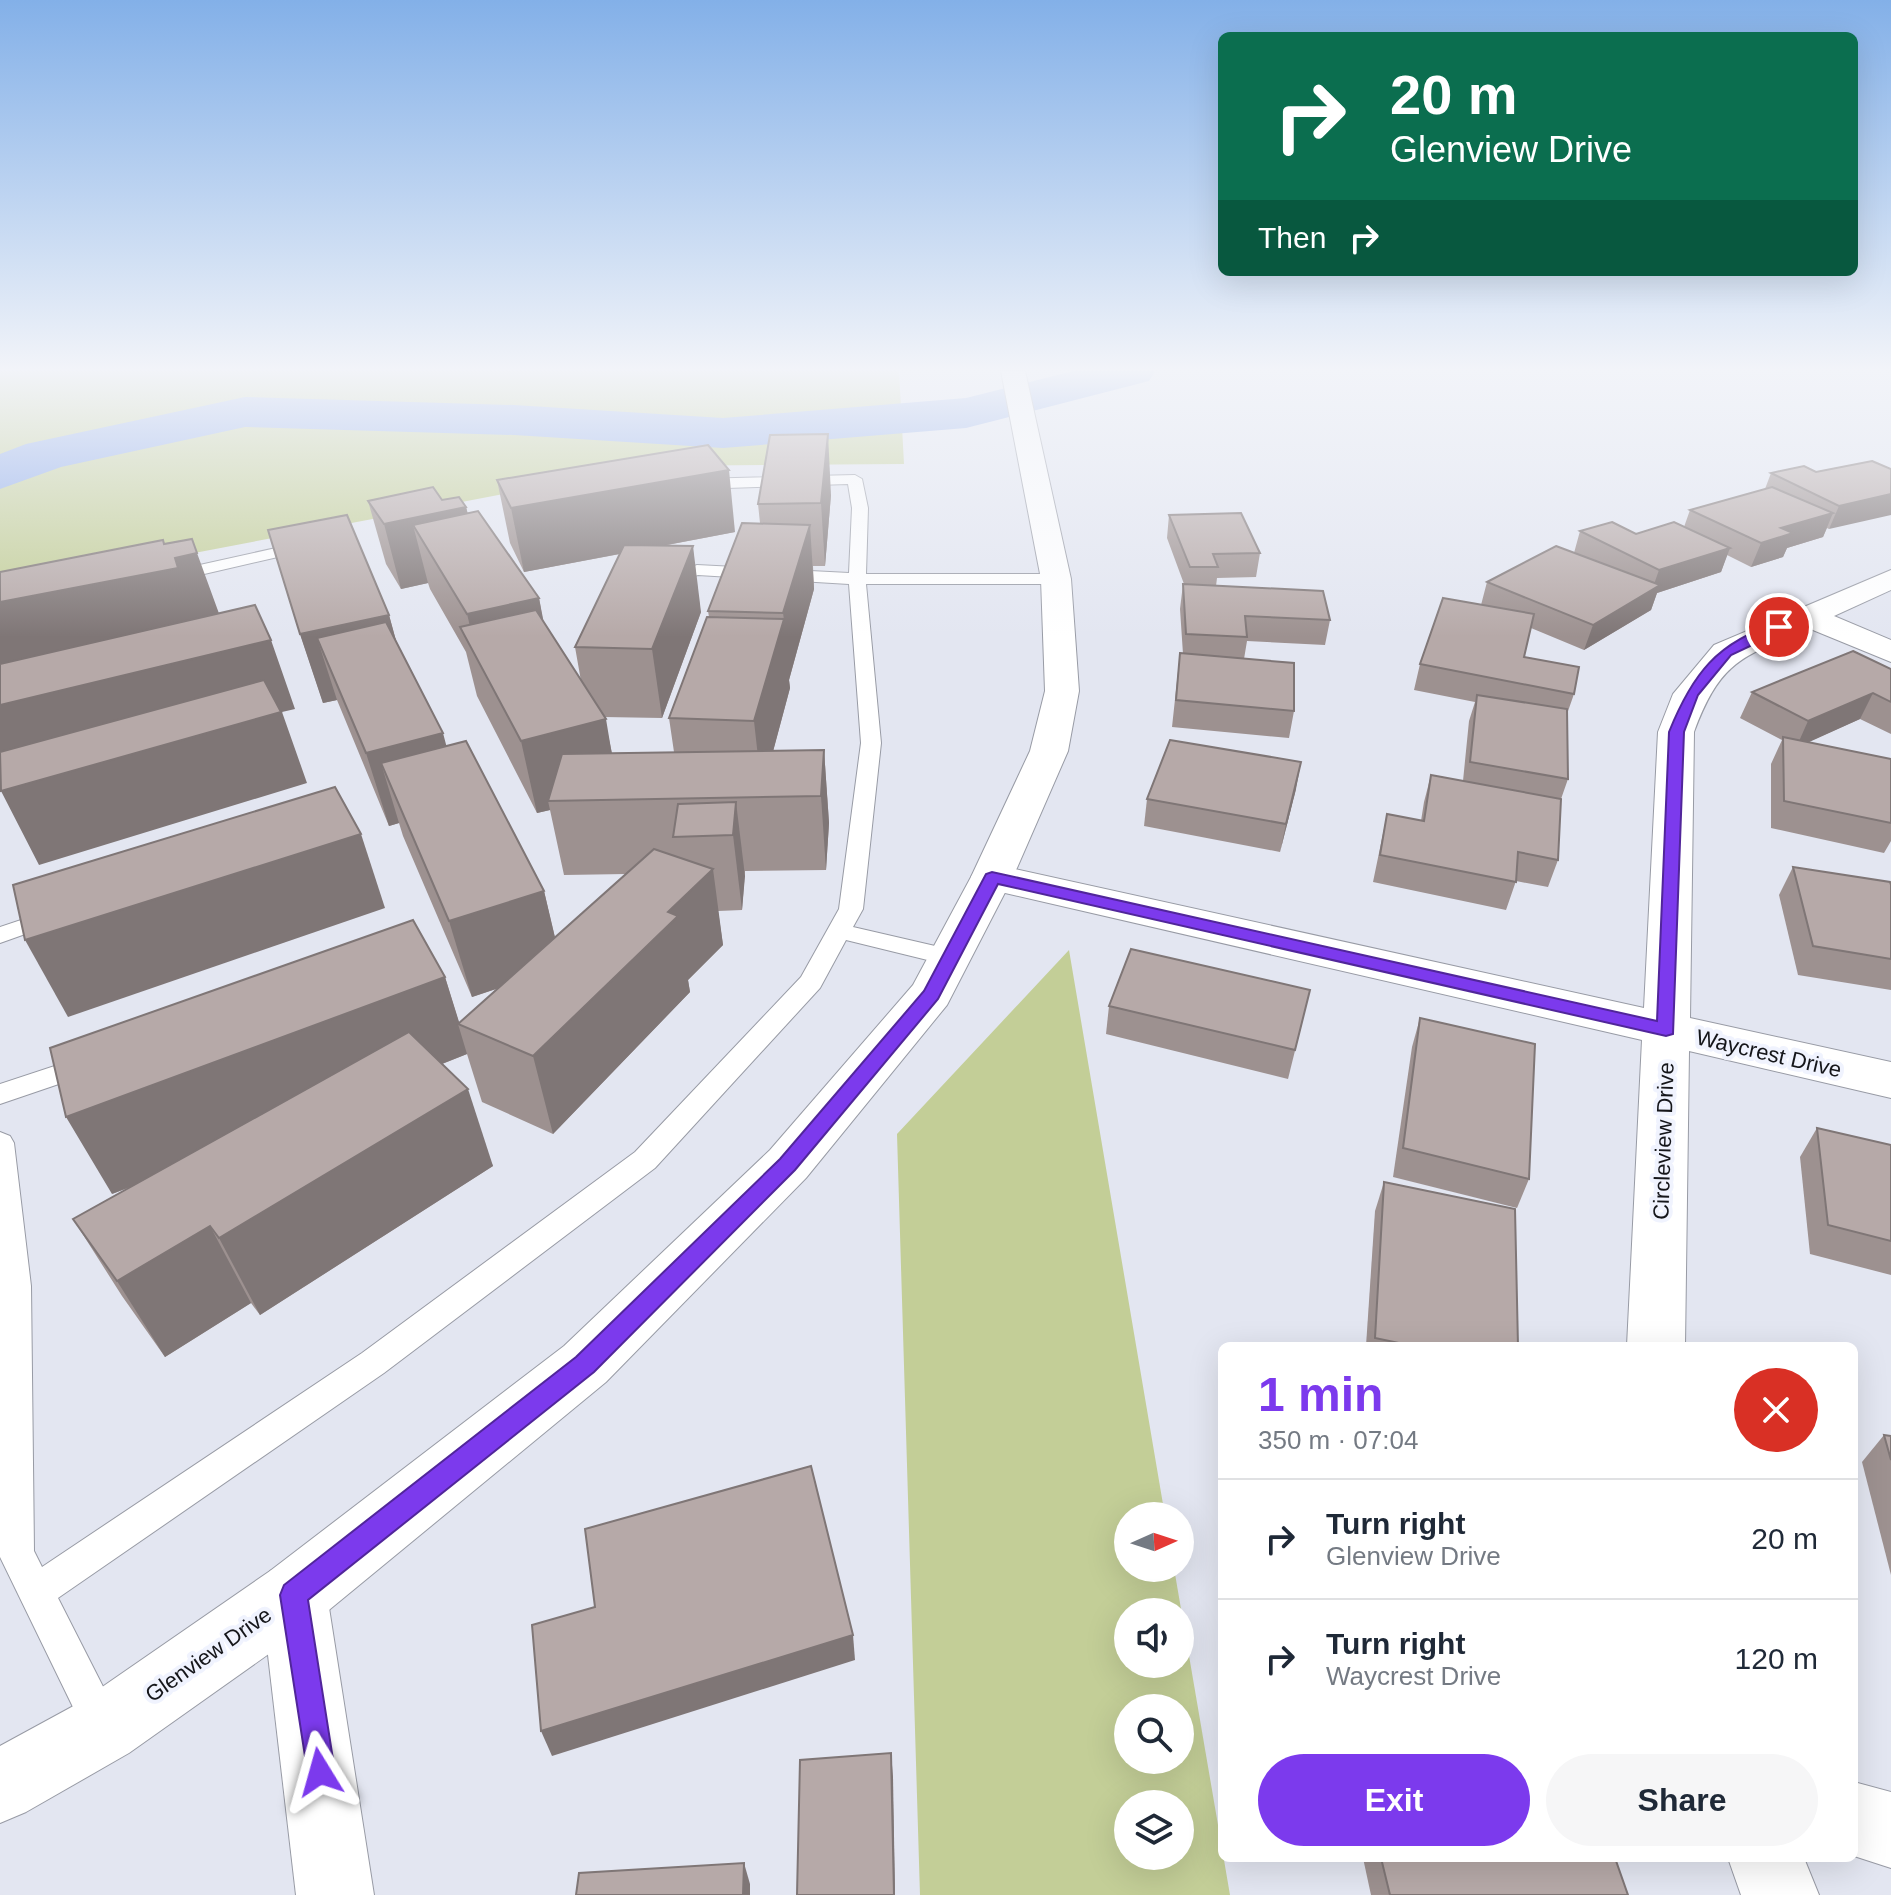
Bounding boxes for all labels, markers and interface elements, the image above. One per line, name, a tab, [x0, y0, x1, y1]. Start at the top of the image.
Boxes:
text: 20 m	[1390, 63, 1518, 126]
icon: right	[1258, 64, 1362, 168]
text: Glenview Drive	[1390, 129, 1632, 170]
icon: right	[1342, 216, 1386, 260]
text: Then	[1258, 221, 1326, 254]
pin	[1745, 593, 1813, 661]
icon: arrive	[1757, 605, 1801, 649]
street label: Waycrest Drive	[1694, 1025, 1844, 1082]
street label: Circleview Drive	[1648, 1062, 1679, 1220]
text: 1 min	[1258, 1368, 1383, 1421]
button: close	[1734, 1368, 1818, 1452]
text: 350 m · 07:04	[1258, 1425, 1418, 1455]
north arrow	[1114, 1502, 1194, 1582]
map controls	[1114, 1502, 1194, 1870]
text: Turn right	[1326, 1507, 1465, 1540]
icon: right	[1258, 1517, 1302, 1561]
text: 20 m	[1751, 1522, 1818, 1555]
text: Glenview Drive	[1326, 1541, 1501, 1571]
button: sound	[1114, 1598, 1194, 1678]
street label: Glenview Drive	[141, 1602, 276, 1707]
text: Turn right	[1326, 1627, 1465, 1660]
icon: right	[1258, 1637, 1302, 1681]
text: 120 m	[1735, 1642, 1818, 1675]
text: Waycrest Drive	[1326, 1661, 1501, 1691]
button: search	[1114, 1694, 1194, 1774]
position arrow	[278, 1730, 362, 1814]
button: Exit	[1258, 1754, 1530, 1846]
button: Share	[1546, 1754, 1818, 1846]
button: layers	[1114, 1790, 1194, 1870]

